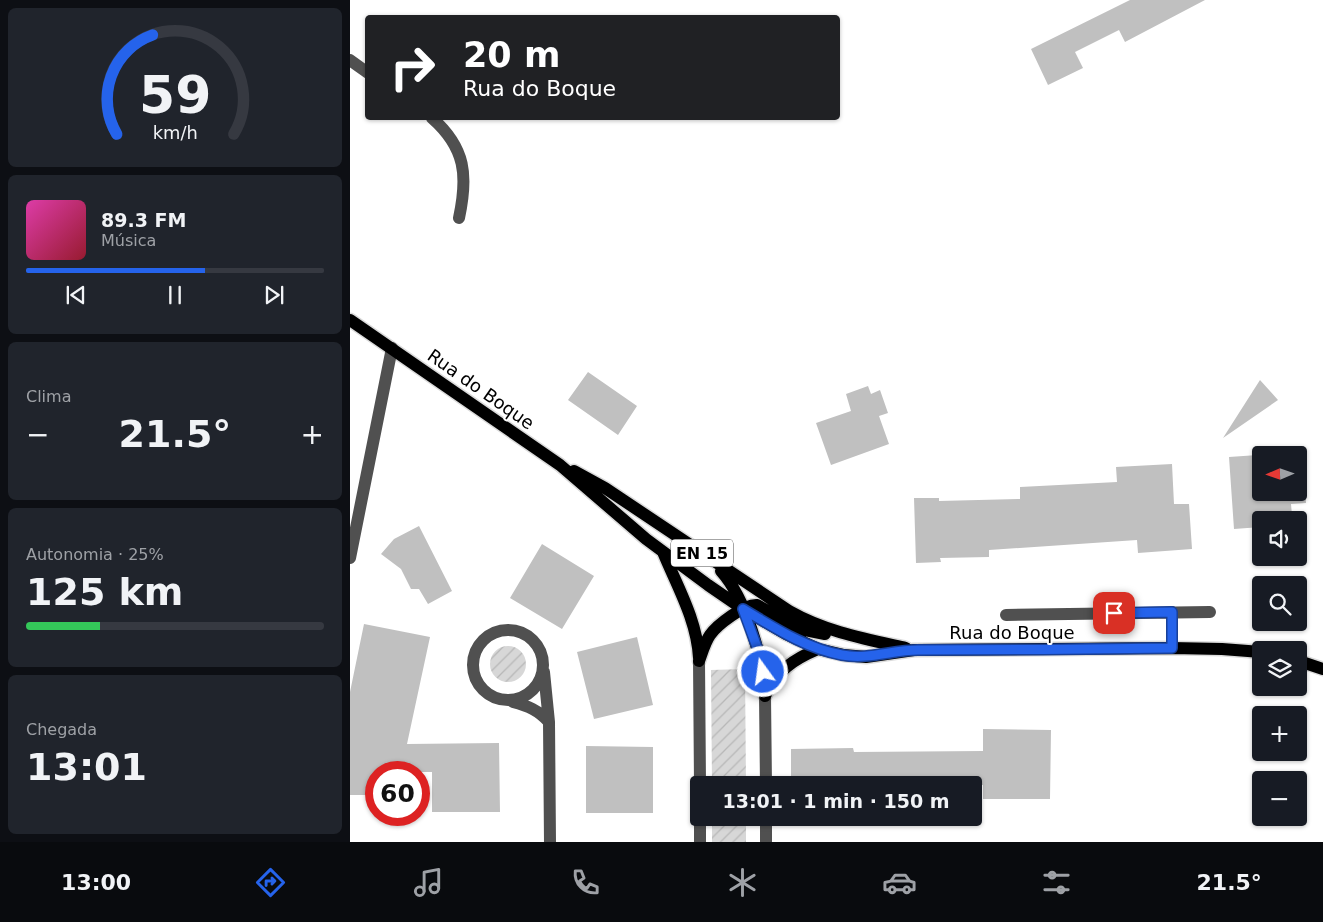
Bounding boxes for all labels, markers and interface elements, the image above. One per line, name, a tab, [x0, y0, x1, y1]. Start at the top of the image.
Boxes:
icon: right	[380, 35, 445, 100]
text: 20 m	[463, 35, 560, 75]
text: 59	[139, 65, 211, 125]
text: Rua do Boque	[463, 76, 616, 101]
text: km/h	[152, 122, 198, 143]
text: 89.3 FM	[101, 209, 186, 231]
text: Música	[101, 231, 156, 250]
icon: previous	[62, 281, 90, 309]
icon: pause	[161, 281, 189, 309]
icon: next	[260, 281, 288, 309]
street label: Rua do Boque	[424, 344, 538, 434]
text: Clima	[26, 387, 71, 406]
text: 21.5°	[119, 412, 231, 456]
text: −	[26, 418, 49, 451]
text: +	[301, 418, 324, 451]
north arrow	[1252, 446, 1308, 501]
map controls	[1252, 446, 1307, 826]
button: sound	[1252, 511, 1307, 566]
road number: EN 15	[671, 540, 733, 566]
text: Autonomia · 25%	[26, 545, 164, 564]
text: 125 km	[26, 570, 183, 614]
button: search	[1252, 576, 1307, 631]
pin	[1093, 592, 1135, 634]
icon: arrive	[1100, 599, 1128, 627]
street label: Rua do Boque	[949, 622, 1075, 643]
button: layers	[1252, 641, 1307, 696]
position arrow	[736, 645, 788, 697]
button: +	[1252, 706, 1307, 761]
text: Chegada	[26, 720, 97, 739]
text: 13:01	[26, 745, 147, 789]
speed limit sign: 60	[365, 761, 430, 826]
button: −	[1252, 771, 1307, 826]
text: 13:01 · 1 min · 150 m	[722, 790, 950, 812]
icon: directions	[253, 865, 288, 900]
icon: music	[411, 865, 446, 900]
icon: phone	[568, 865, 603, 900]
icon: climate	[725, 865, 760, 900]
icon: car	[882, 865, 917, 900]
icon: filters	[1039, 865, 1074, 900]
text: 13:00	[61, 870, 131, 895]
text: 21.5°	[1197, 870, 1262, 895]

